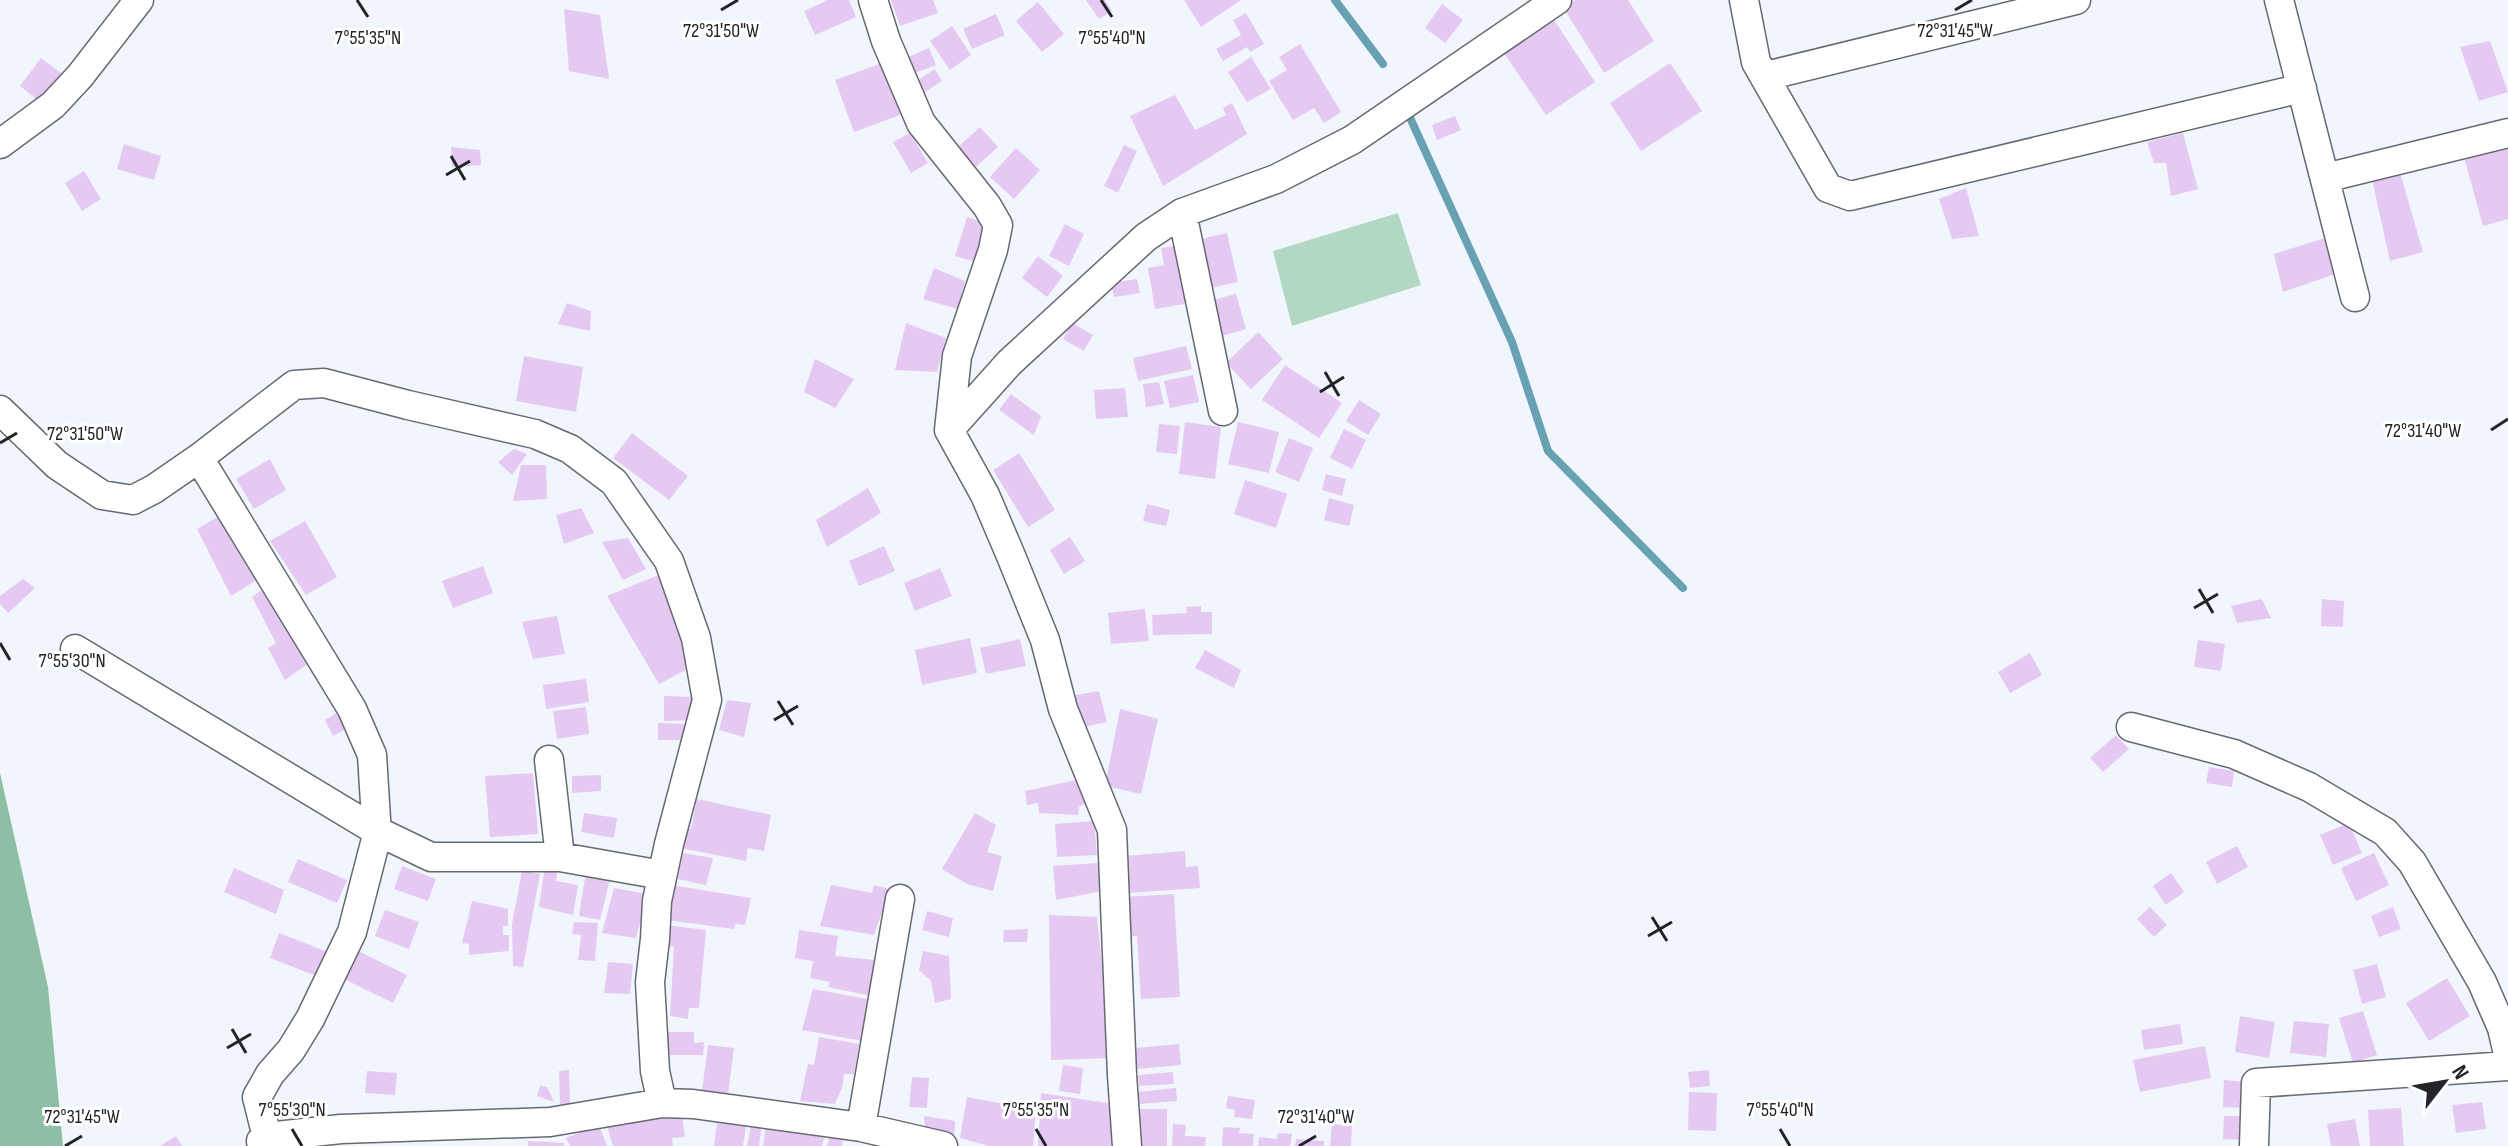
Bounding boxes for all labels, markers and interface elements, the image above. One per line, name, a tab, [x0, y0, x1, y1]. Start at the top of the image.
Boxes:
text: 72°31'50"W	[683, 19, 759, 43]
text: 72°31'45"W	[1917, 19, 1993, 43]
text: 7°55'35"N	[335, 26, 401, 50]
text: 7°55'40"N	[1078, 26, 1146, 50]
text: 72°31'40"W	[2385, 419, 2461, 443]
text: 72°31'50"W	[47, 422, 123, 446]
text: 7°55'30"N	[38, 649, 106, 673]
north arrow	[2404, 1042, 2484, 1122]
text: N	[2445, 1060, 2474, 1084]
text: 7°55'30"N	[258, 1098, 326, 1122]
text: 7°55'35"N	[1003, 1098, 1069, 1122]
text: 7°55'40"N	[1746, 1098, 1814, 1122]
text: 72°31'45"W	[44, 1105, 120, 1129]
text: 72°31'40"W	[1278, 1105, 1354, 1129]

